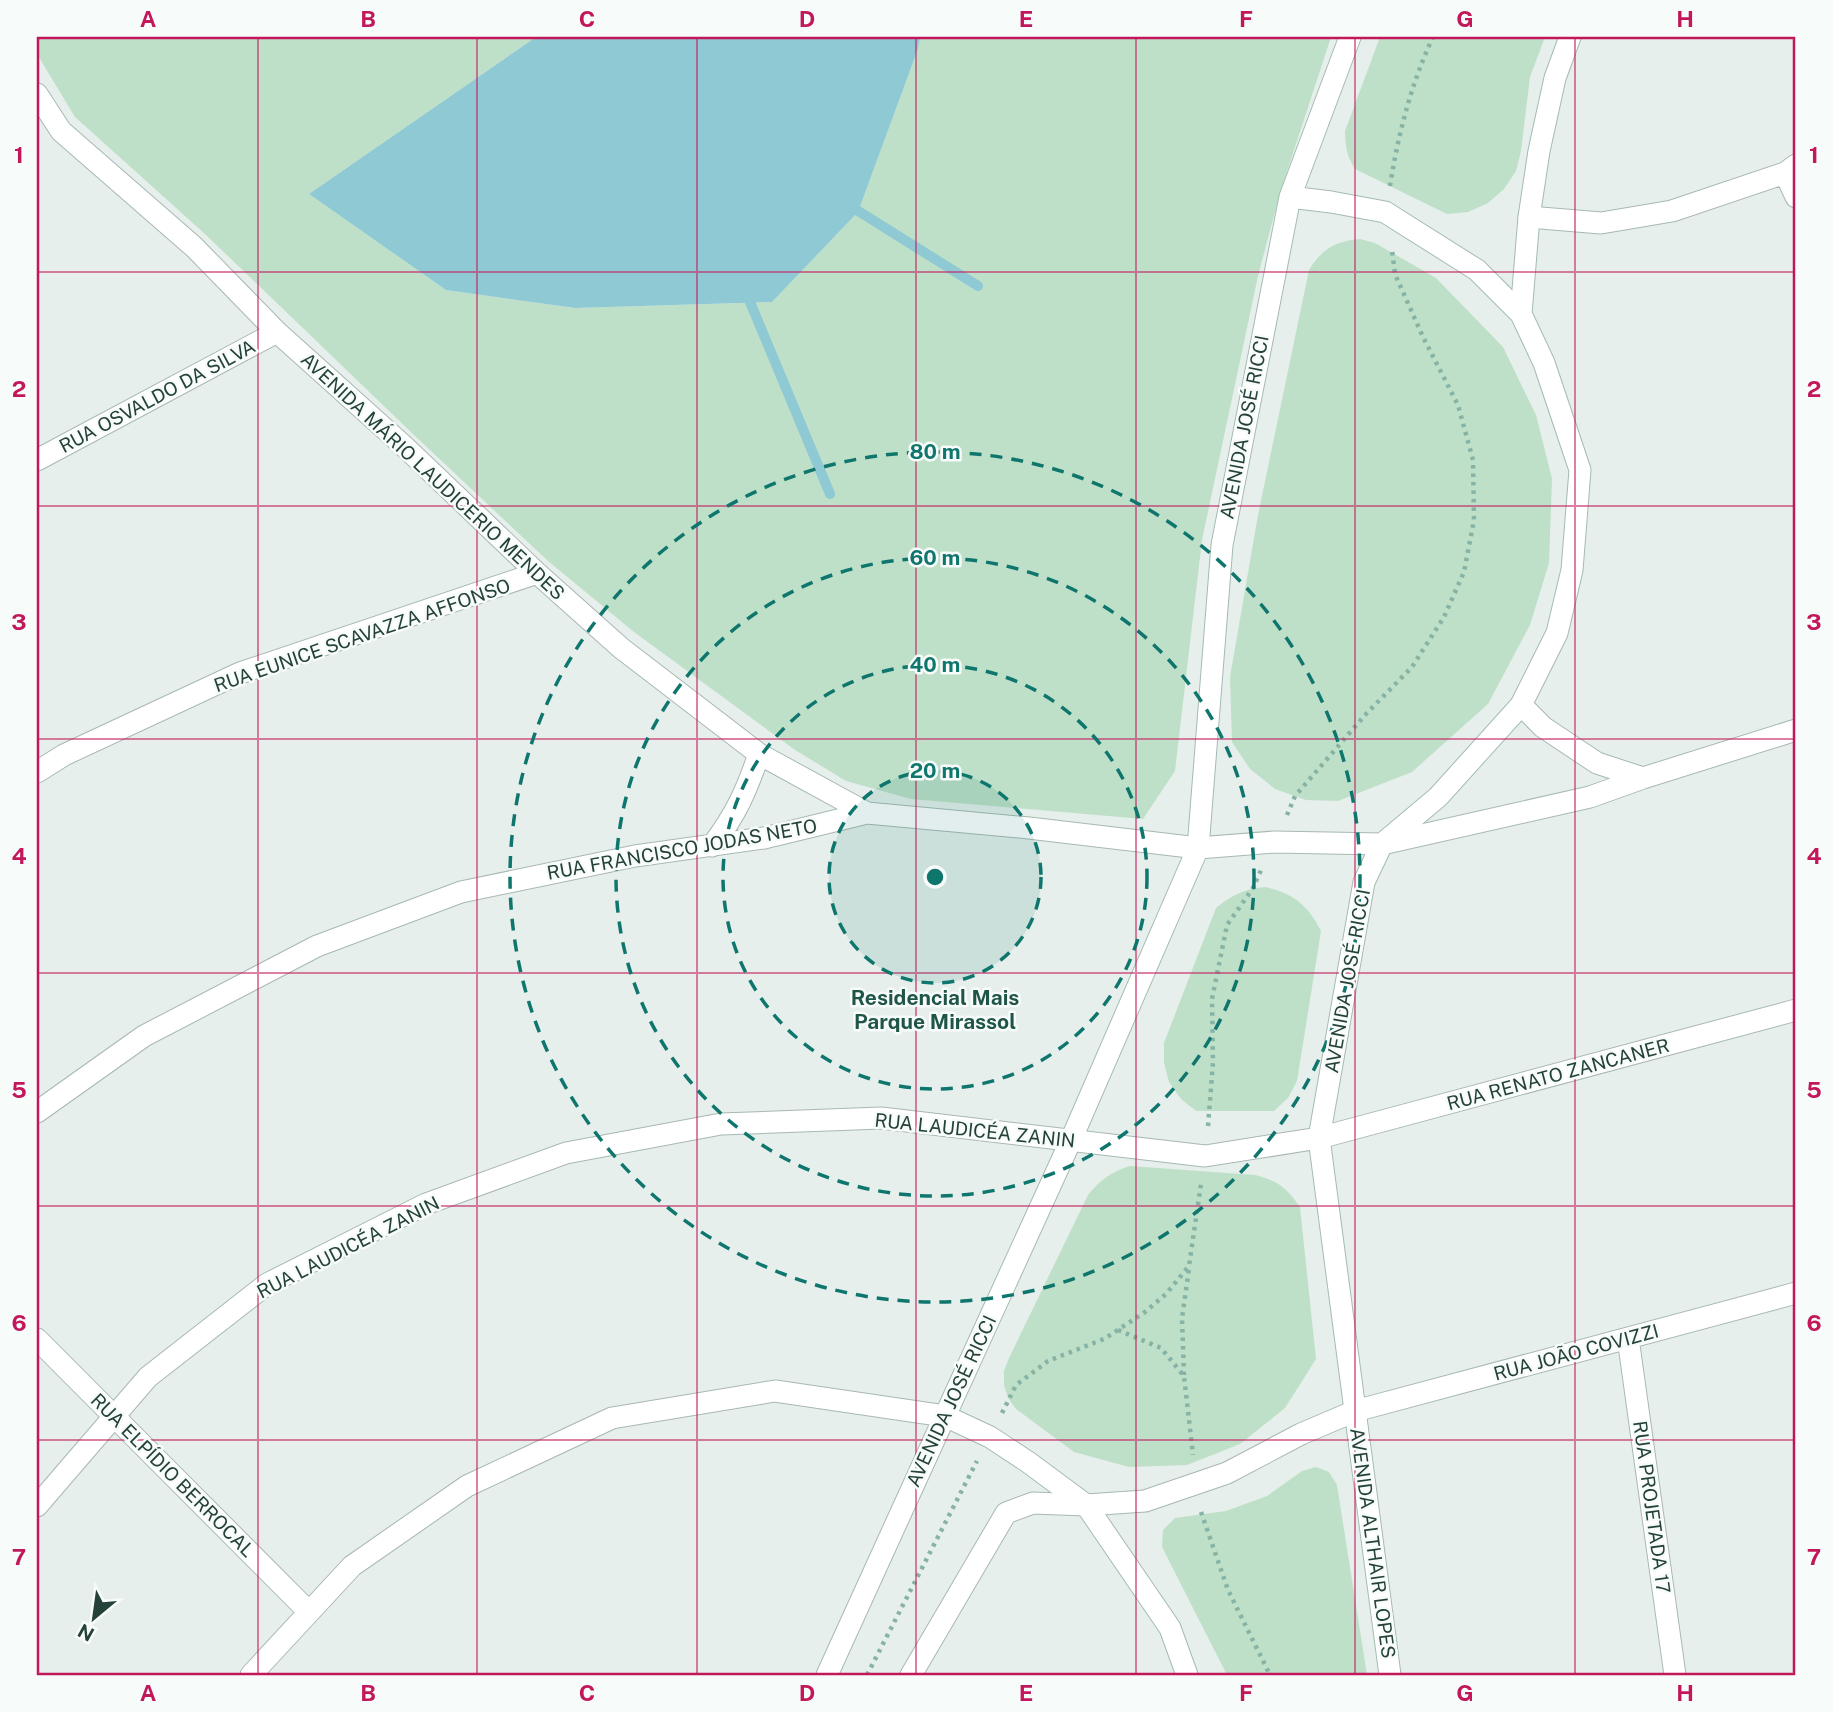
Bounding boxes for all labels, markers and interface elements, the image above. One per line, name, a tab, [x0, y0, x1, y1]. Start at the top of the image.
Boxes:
text: A	[140, 5, 157, 32]
text: B	[360, 5, 376, 32]
text: C	[579, 5, 595, 32]
text: D	[799, 5, 815, 32]
text: E	[1019, 5, 1033, 32]
text: F	[1239, 5, 1253, 32]
text: G	[1456, 5, 1474, 32]
text: H	[1676, 5, 1694, 32]
text: 1	[14, 141, 24, 168]
text: 1	[1809, 141, 1819, 168]
street label: AVENIDA JOSÉ RICCI	[1215, 333, 1273, 521]
street label: RUA OSVALDO DA SILVA	[55, 335, 259, 457]
street label: AVENIDA MÁRIO LAUDICERIO MENDES	[297, 348, 569, 604]
text: 2	[12, 375, 26, 402]
text: 2	[1807, 375, 1821, 402]
text: 80 m	[909, 439, 961, 464]
text: 60 m	[910, 545, 960, 570]
street label: RUA EUNICE SCAVAZZA AFFONSO	[211, 574, 513, 696]
text: 3	[11, 608, 27, 635]
text: 3	[1806, 608, 1822, 635]
text: 40 m	[910, 652, 960, 677]
text: 20 m	[910, 758, 960, 783]
street label: RUA FRANCISCO JODAS NETO	[545, 814, 819, 884]
text: 4	[11, 842, 27, 869]
text: 4	[1806, 842, 1822, 869]
centre of rings	[923, 865, 947, 889]
street label: AVENIDA JOSÉ RICCI	[1320, 887, 1374, 1075]
district label: Residencial Mais Parque Mirassol	[851, 985, 1019, 1034]
street label: RUA RENATO ZANCANER	[1444, 1034, 1672, 1114]
text: 5	[11, 1076, 27, 1103]
text: 5	[1806, 1076, 1822, 1103]
street label: RUA LAUDICÉA ZANIN	[874, 1109, 1076, 1151]
street label: RUA LAUDICÉA ZANIN	[253, 1191, 443, 1303]
text: 6	[11, 1309, 27, 1336]
text: 6	[1806, 1309, 1822, 1336]
street label: AVENIDA JOSÉ RICCI	[902, 1312, 1000, 1490]
street label: RUA JOÃO COVIZZI	[1491, 1319, 1661, 1385]
street label: RUA ELPÍDIO BERROCAL	[87, 1389, 259, 1561]
street label: RUA PROJETADA 17	[1629, 1419, 1675, 1595]
street label: AVENIDA ALTHAIR LOPES	[1346, 1426, 1400, 1660]
text: 7	[12, 1543, 26, 1570]
text: 7	[1807, 1543, 1821, 1570]
north arrow	[60, 1582, 130, 1652]
text: N	[74, 1620, 98, 1646]
text: A	[140, 1679, 157, 1706]
text: B	[360, 1679, 376, 1706]
text: C	[579, 1679, 595, 1706]
text: D	[799, 1679, 815, 1706]
text: E	[1019, 1679, 1033, 1706]
text: F	[1239, 1679, 1253, 1706]
text: G	[1456, 1679, 1474, 1706]
text: H	[1676, 1679, 1694, 1706]

